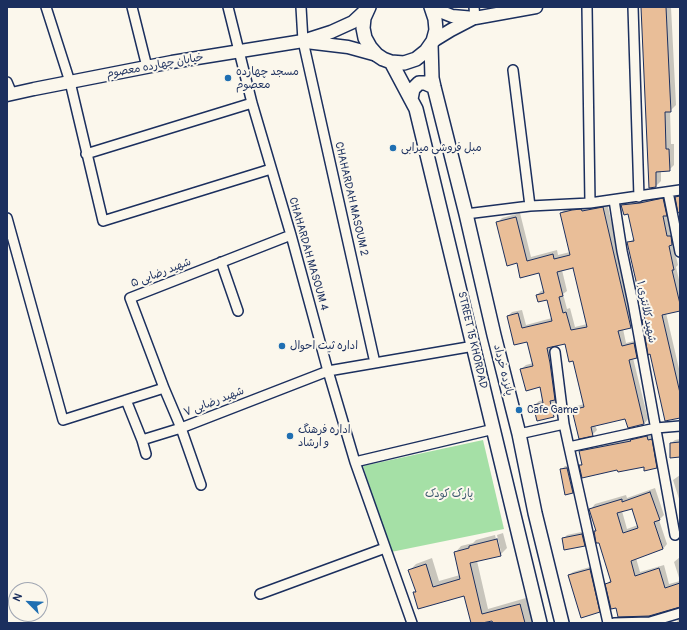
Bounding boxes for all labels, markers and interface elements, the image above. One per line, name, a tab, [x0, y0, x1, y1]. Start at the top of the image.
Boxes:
street label: خیابان چهارده معصوم	[105, 51, 205, 81]
place label: مسجد چهارده معصوم	[236, 65, 299, 91]
marker: مسجد چهارده معصوم	[223, 73, 233, 83]
street label: CHAHARDAH MASOUM 2	[331, 141, 371, 257]
place label: مبل فروشی میرابی	[401, 141, 482, 155]
marker: مبل فروشی میرابی	[388, 143, 398, 153]
street label: CHAHARDAH MASOUM 4	[286, 196, 330, 312]
street label: شهید رضایی ۵	[129, 255, 193, 291]
street label: شهید کلانتری ۱	[633, 280, 659, 344]
street label: STREET 15 KHORDAD	[454, 290, 490, 390]
place label: اداره ثبت احوال	[290, 339, 358, 353]
marker: اداره ثبت احوال	[277, 341, 287, 351]
street label: پانزده خرداد	[490, 343, 516, 397]
street label: شهید رضایی ۷	[182, 384, 246, 420]
place label: Cafe Game	[527, 403, 578, 417]
marker: Cafe Game	[514, 405, 524, 415]
place label: اداره فرهنگ و ارشاد	[298, 423, 351, 449]
marker: اداره فرهنگ و ارشاد	[285, 431, 295, 441]
park label: پارک کودک	[425, 487, 473, 501]
north arrow	[8, 582, 48, 622]
text: N	[10, 591, 25, 603]

